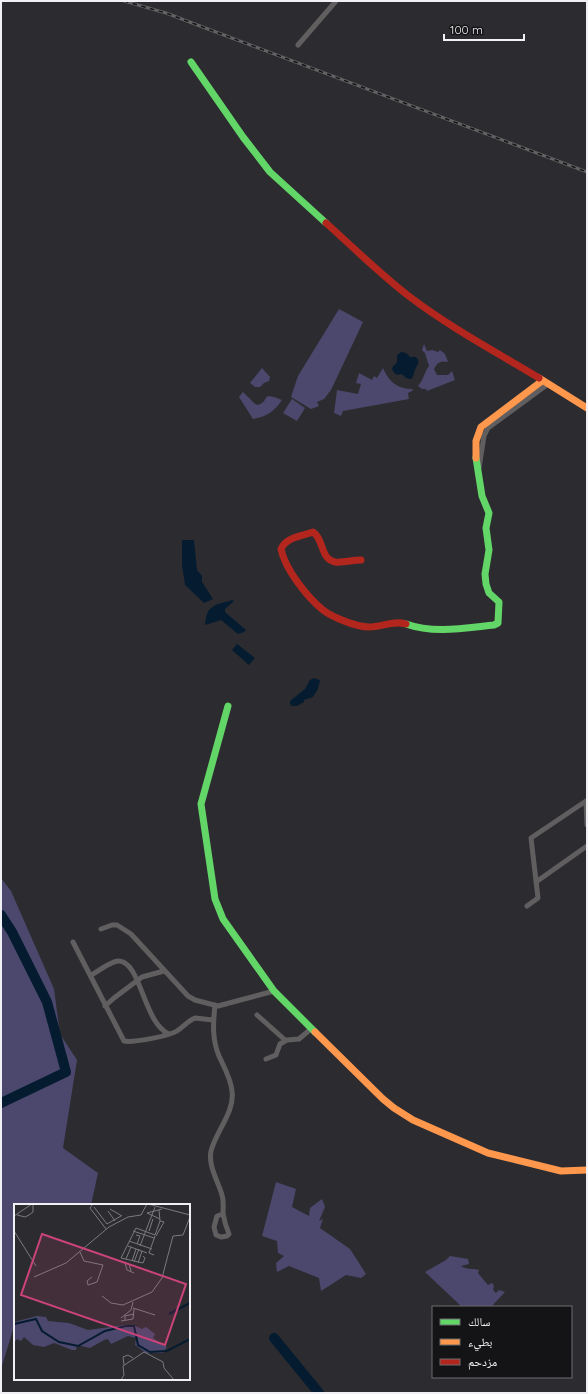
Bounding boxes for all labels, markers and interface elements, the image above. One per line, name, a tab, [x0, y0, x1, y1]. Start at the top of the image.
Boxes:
scale bar	[444, 16, 524, 42]
text: 100 m	[450, 22, 483, 37]
inset map	[14, 1204, 190, 1380]
legend	[432, 1306, 572, 1378]
text: سالك	[468, 1314, 490, 1329]
text: بطيء	[468, 1334, 492, 1352]
text: مزدحم	[468, 1354, 497, 1370]

